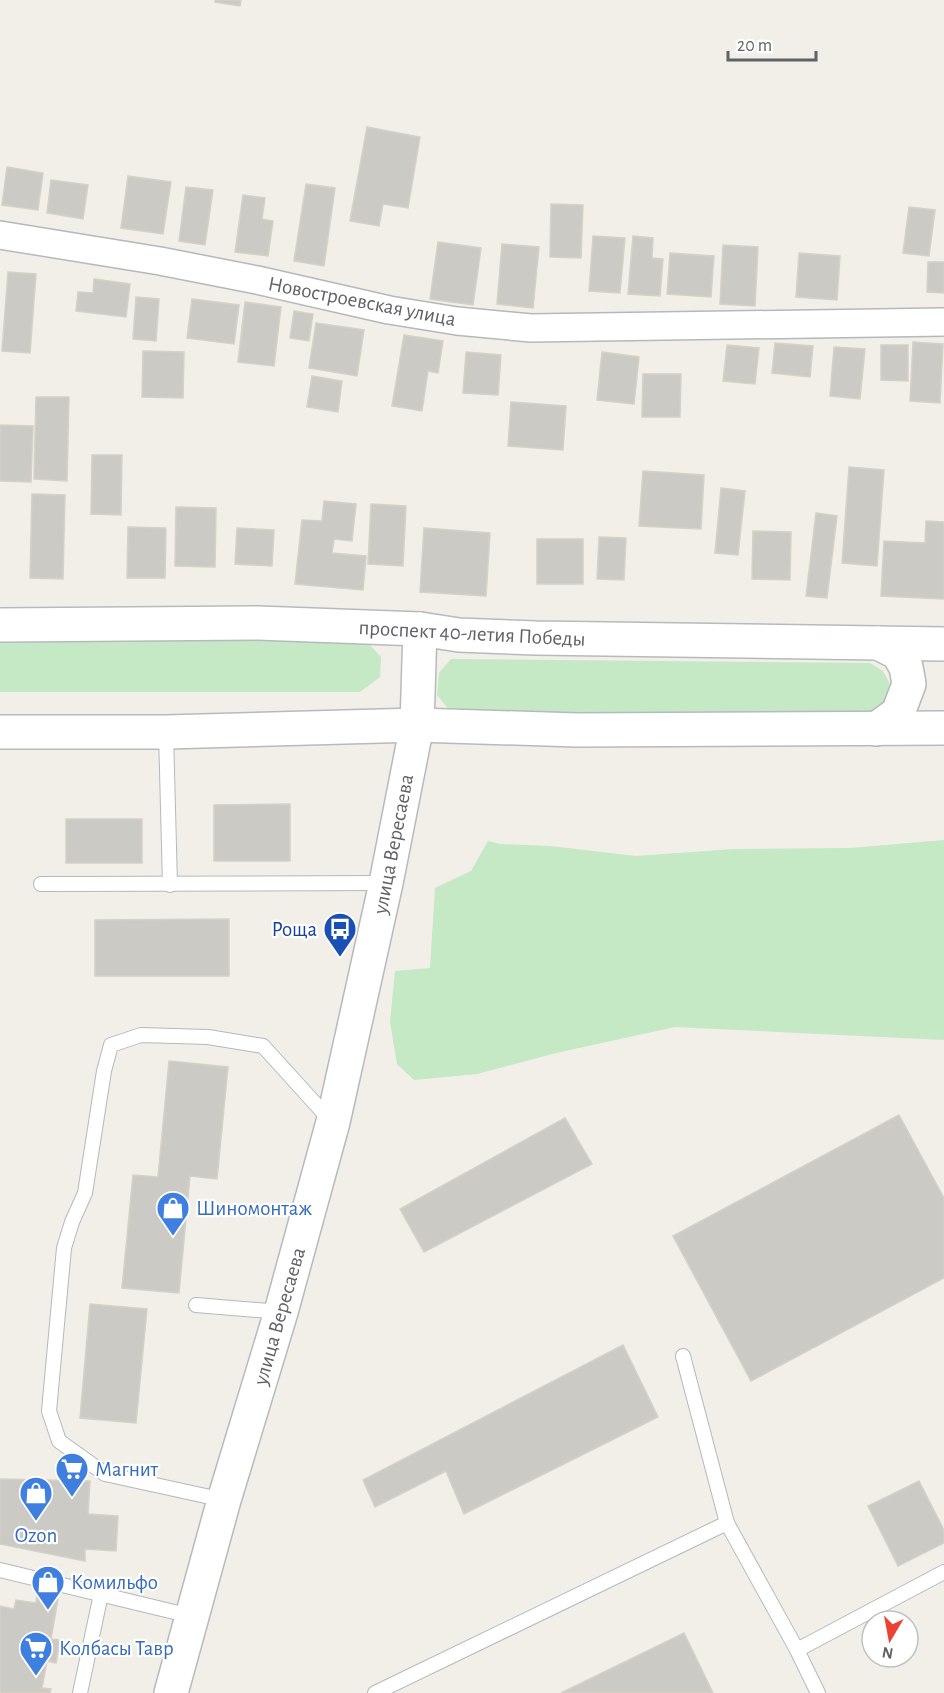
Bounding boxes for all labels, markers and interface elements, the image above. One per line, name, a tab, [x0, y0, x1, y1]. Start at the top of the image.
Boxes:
scale bar	[728, 24, 816, 62]
text: 20 m	[737, 37, 772, 55]
street label: Новостроевская улица	[266, 273, 458, 330]
street label: проспект 40-летия Победы	[358, 617, 586, 650]
street label: улица Вересаева	[369, 772, 417, 917]
bus stop icon: Роща	[322, 911, 358, 958]
place label: Роща	[272, 919, 317, 940]
shop icon: Шиномонтаж	[155, 1190, 191, 1237]
place label: Шиномонтаж	[196, 1198, 312, 1219]
street label: улица Вересаева	[250, 1245, 309, 1388]
supermarket icon: Магнит	[54, 1451, 90, 1498]
place label: Магнит	[95, 1459, 159, 1480]
shop icon: Ozon	[18, 1475, 54, 1522]
place label: Ozon	[15, 1525, 57, 1546]
shop icon: Комильфо	[30, 1564, 66, 1611]
place label: Комильфо	[71, 1572, 158, 1593]
north arrow	[860, 1609, 920, 1669]
supermarket icon: Колбасы Тавр	[18, 1630, 54, 1677]
place label: Колбасы Тавр	[59, 1638, 174, 1659]
text: N	[881, 1644, 894, 1662]

